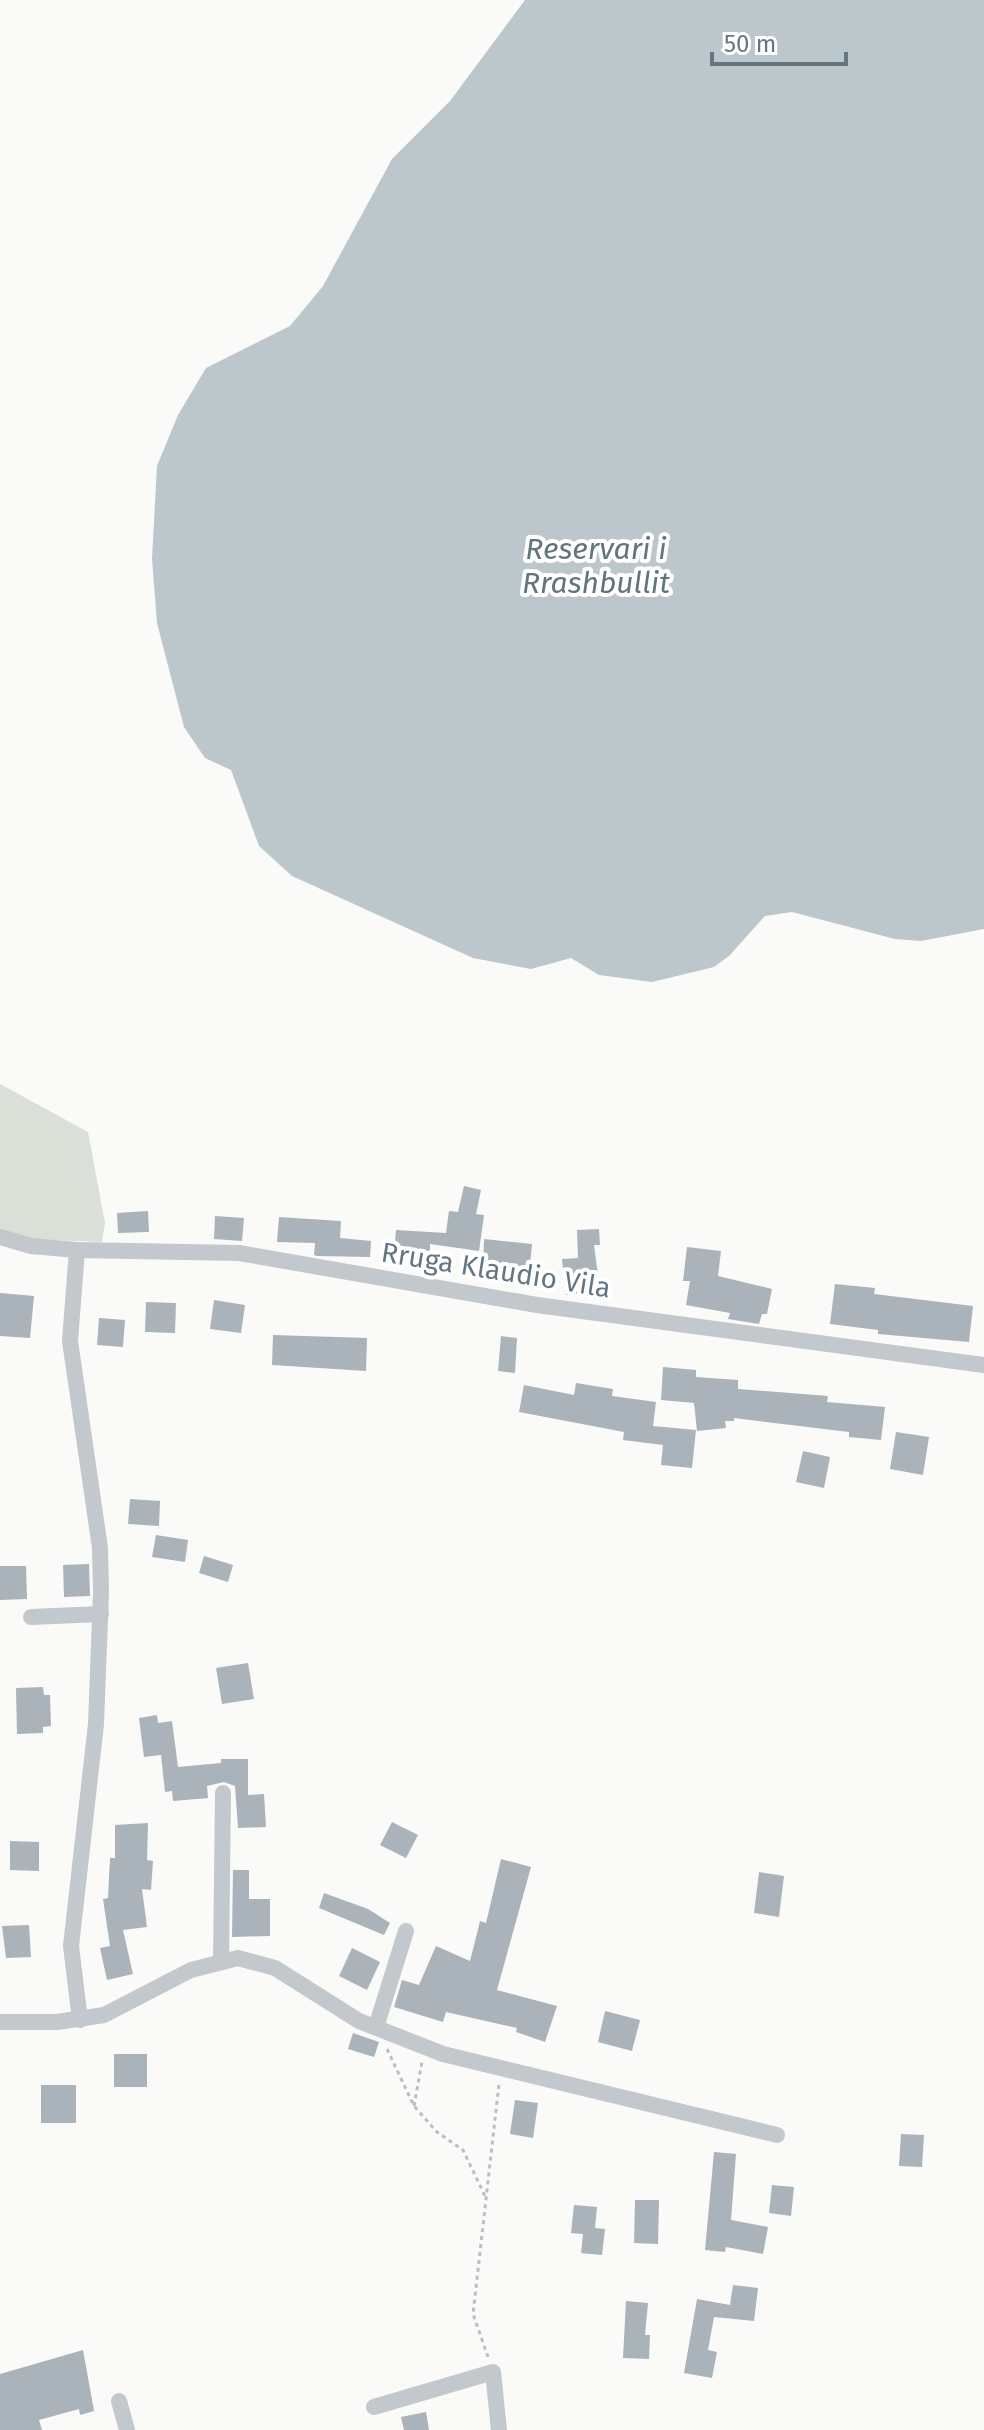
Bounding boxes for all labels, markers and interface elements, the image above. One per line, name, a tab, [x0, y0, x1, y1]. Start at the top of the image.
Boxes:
scale bar	[712, 16, 846, 66]
text: 50 m	[724, 30, 776, 58]
water label: Reservari i Rrashbullit	[522, 531, 670, 601]
street label: Rruga Klaudio Vila	[379, 1236, 613, 1304]

